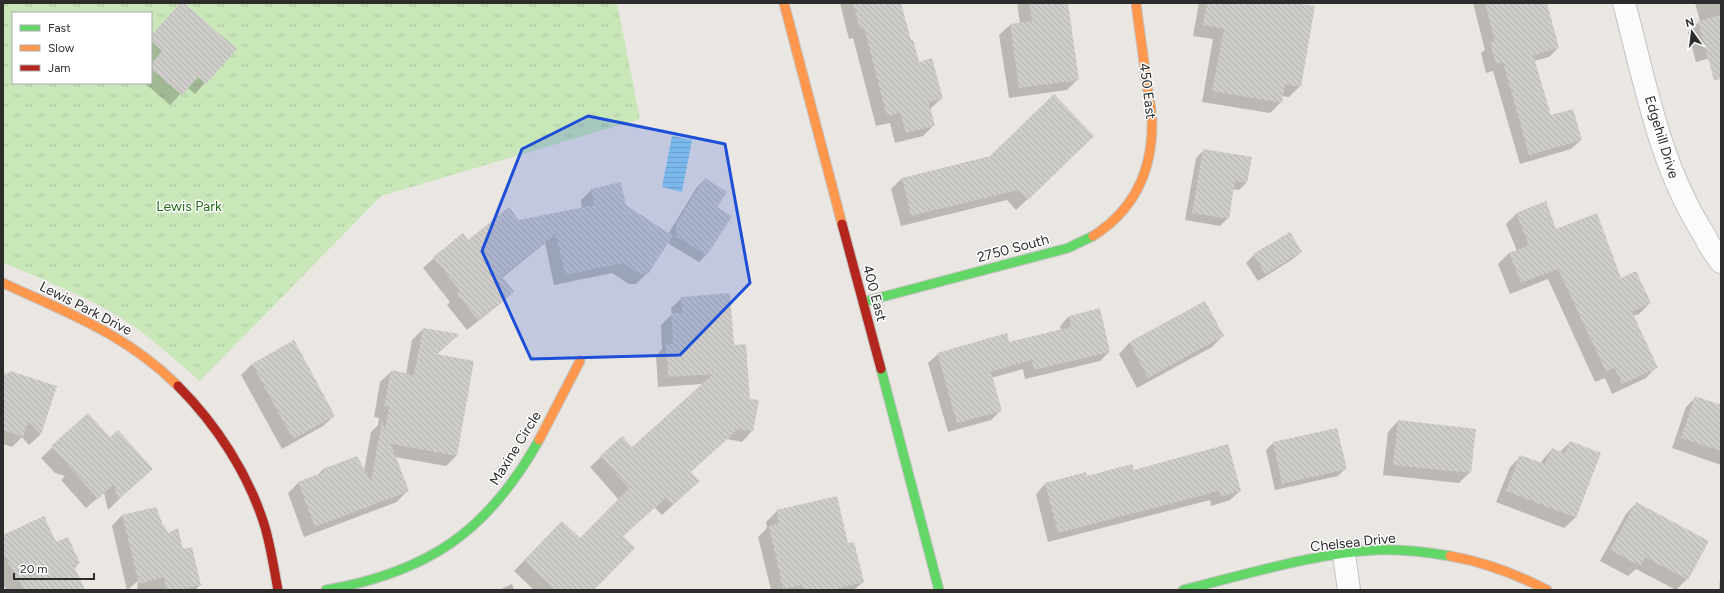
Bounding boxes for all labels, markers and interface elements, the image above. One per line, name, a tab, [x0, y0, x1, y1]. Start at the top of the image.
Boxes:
legend	[12, 12, 152, 84]
north arrow	[1672, 12, 1712, 52]
text: N	[1684, 15, 1695, 30]
text: Fast	[48, 21, 71, 35]
text: Slow	[48, 41, 75, 55]
text: Jam	[48, 61, 71, 75]
street label: 450 East	[1136, 62, 1159, 120]
street label: Edgehill Drive	[1641, 94, 1682, 181]
park label: Lewis Park	[156, 198, 222, 215]
street label: 2750 South	[975, 231, 1051, 266]
street label: 400 East	[859, 263, 890, 323]
street label: Lewis Park Drive	[37, 278, 135, 339]
street label: Maxine Circle	[486, 408, 545, 488]
street label: Chelsea Drive	[1310, 530, 1397, 555]
scale bar	[14, 555, 94, 581]
text: 20 m	[20, 562, 48, 576]

